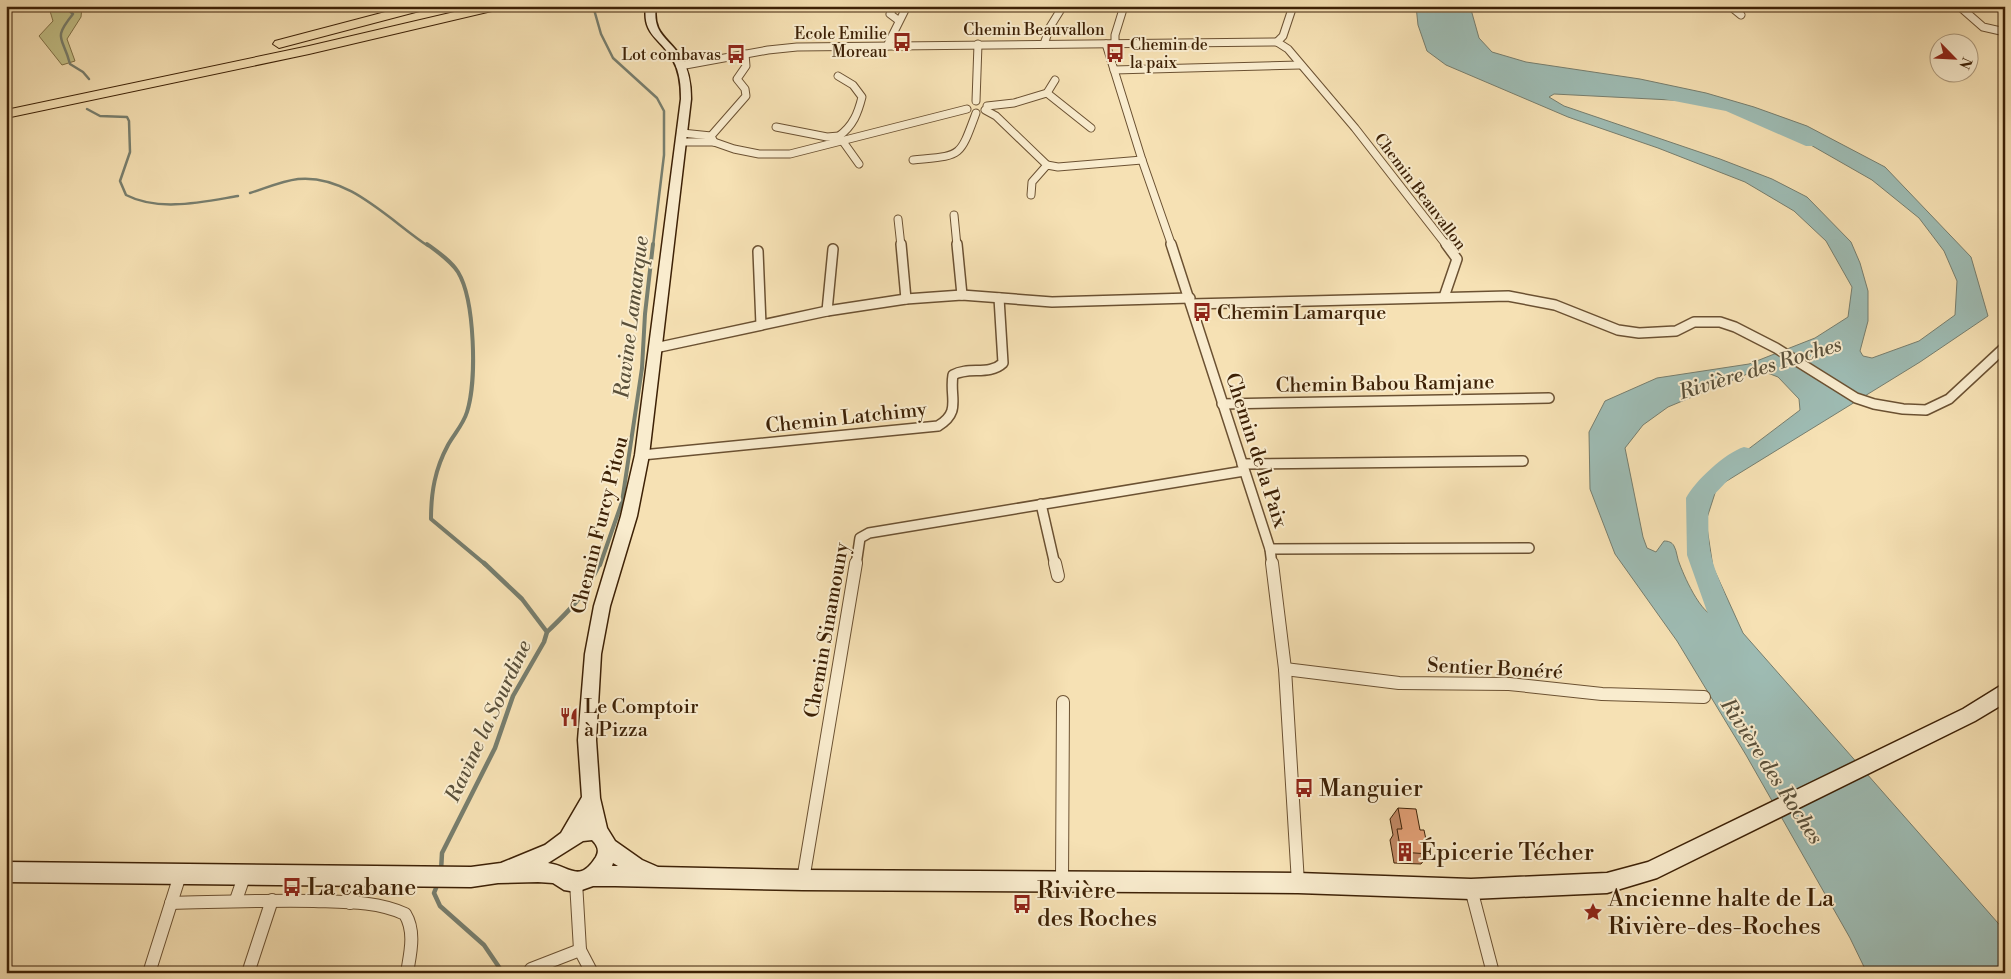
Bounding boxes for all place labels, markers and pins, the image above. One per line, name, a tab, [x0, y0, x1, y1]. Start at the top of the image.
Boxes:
place label: Ecole Emilie Moreau	[794, 24, 887, 62]
bus stop icon: Ecole Emilie Moreau	[891, 31, 913, 53]
place label: Chemin de la paix	[1130, 35, 1208, 73]
bus stop icon: Chemin de la paix	[1104, 42, 1126, 64]
bus stop icon: Lot combavas	[725, 43, 747, 65]
place label: Lot combavas	[621, 45, 721, 65]
bus stop icon: Chemin Lamarque	[1191, 301, 1213, 323]
place label: Chemin Lamarque	[1217, 301, 1386, 326]
place label: Le Comptoir à Pizza	[584, 695, 699, 743]
restaurant icon: Le Comptoir à Pizza	[558, 706, 580, 728]
place label: Manguier	[1319, 774, 1423, 804]
bus stop icon: Manguier	[1293, 777, 1315, 799]
place label: Épicerie Técher	[1420, 837, 1594, 868]
building icon: Épicerie Técher	[1394, 841, 1416, 863]
place label: La cabane	[307, 873, 417, 903]
bus stop icon: La cabane	[281, 876, 303, 898]
place label: Rivière des Roches	[1037, 876, 1157, 934]
place label: Ancienne halte de La Rivière-des-Roches	[1607, 884, 1835, 942]
bus stop icon: Rivière des Roches	[1011, 893, 1033, 915]
place icon: Ancienne halte de La Rivière-des-Roches	[1582, 901, 1604, 923]

